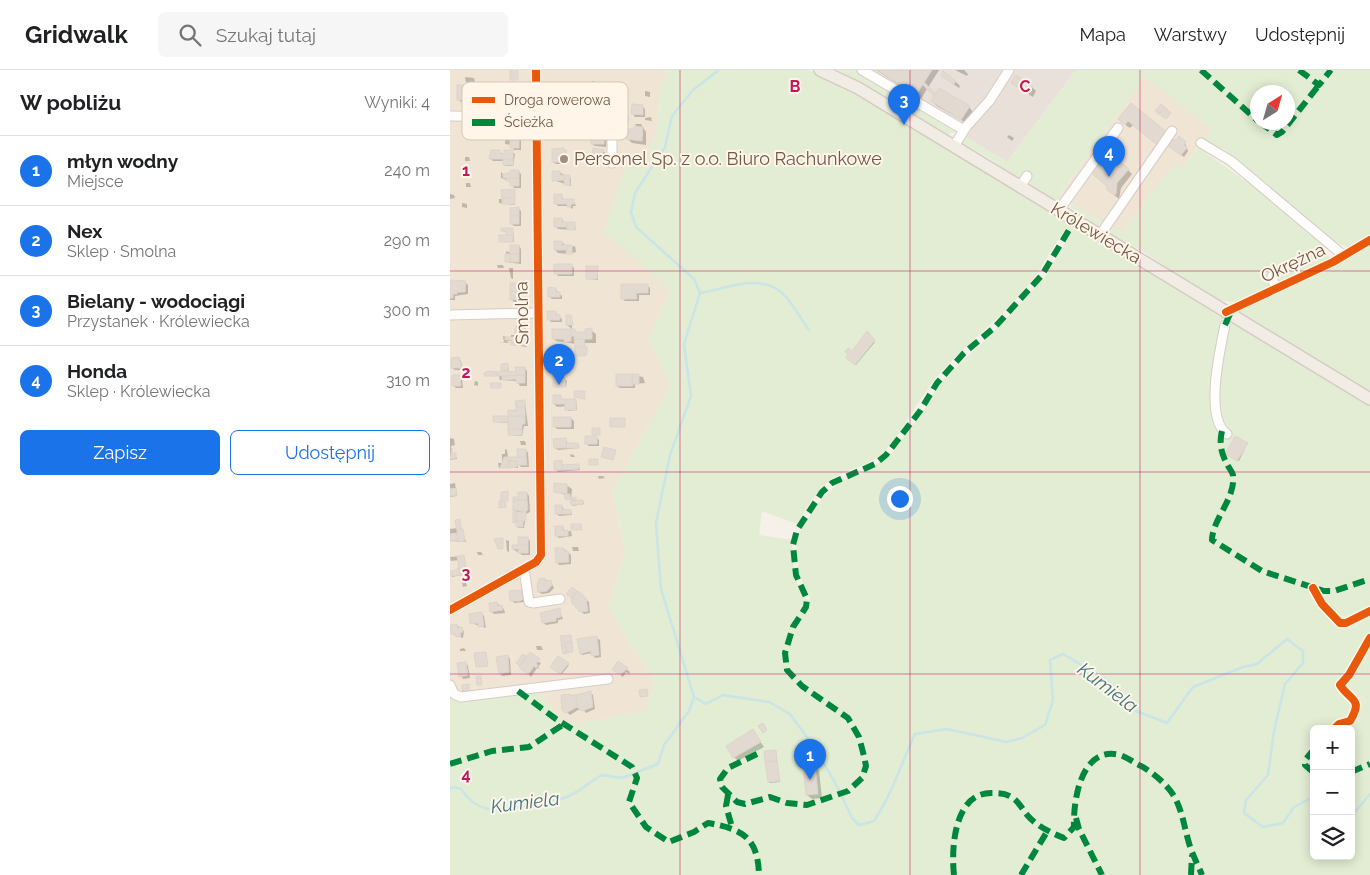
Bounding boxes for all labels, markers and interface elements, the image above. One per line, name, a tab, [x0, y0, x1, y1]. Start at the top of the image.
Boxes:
search box	[158, 12, 508, 57]
text: Gridwalk	[25, 20, 128, 49]
icon: search	[176, 21, 204, 49]
text: Szukaj tutaj	[216, 24, 316, 46]
text: Mapa	[1079, 24, 1126, 45]
text: Warstwy	[1154, 24, 1227, 45]
text: Udostępnij	[1255, 24, 1345, 45]
text: B	[790, 77, 801, 96]
text: C	[1020, 77, 1031, 96]
legend	[462, 82, 628, 140]
pin: 3	[888, 84, 920, 125]
north arrow	[1250, 85, 1295, 130]
text: W pobliżu	[20, 90, 121, 115]
text: Droga rowerowa	[504, 92, 611, 108]
text: Wyniki: 4	[364, 93, 430, 112]
text: Ścieżka	[504, 113, 553, 130]
pin: 4	[1093, 136, 1125, 177]
place label: Personel Sp. z o.o. Biuro Rachunkowe	[574, 148, 882, 169]
text: młyn wodny	[67, 150, 178, 172]
marker: Personel Sp. z o.o. Biuro Rachunkowe	[558, 153, 570, 165]
text: 1	[32, 161, 40, 180]
text: 240 m	[384, 161, 430, 180]
text: 1	[462, 161, 470, 180]
text: Miejsce	[67, 172, 123, 191]
street label: Królewiecka	[1047, 197, 1145, 268]
text: Nex	[67, 220, 102, 242]
text: 2	[31, 231, 41, 250]
text: 290 m	[384, 231, 430, 250]
street label: Okrężna	[1257, 239, 1328, 287]
text: Sklep · Smolna	[67, 242, 176, 261]
street label: Smolna	[510, 281, 533, 345]
text: Bielany - wodociągi	[67, 290, 245, 312]
text: 3	[32, 301, 40, 320]
text: 300 m	[383, 301, 430, 320]
text: Przystanek · Królewiecka	[67, 312, 250, 331]
pin: 2	[543, 344, 575, 385]
text: Honda	[67, 360, 127, 382]
text: 2	[461, 363, 471, 382]
text: 4	[31, 371, 41, 390]
text: 310 m	[386, 371, 430, 390]
text: Sklep · Królewiecka	[67, 382, 211, 401]
button: Zapisz	[20, 430, 220, 475]
button: Udostępnij	[230, 430, 430, 475]
your location	[887, 486, 913, 512]
text: 3	[462, 564, 471, 583]
water label: Kumiela	[1074, 657, 1142, 717]
map controls	[1310, 725, 1355, 860]
button: +	[1310, 725, 1355, 770]
pin: 1	[794, 739, 826, 780]
text: 4	[461, 765, 471, 784]
button: −	[1310, 770, 1355, 815]
water label: Kumiela	[489, 787, 561, 817]
button: layers	[1310, 815, 1355, 860]

